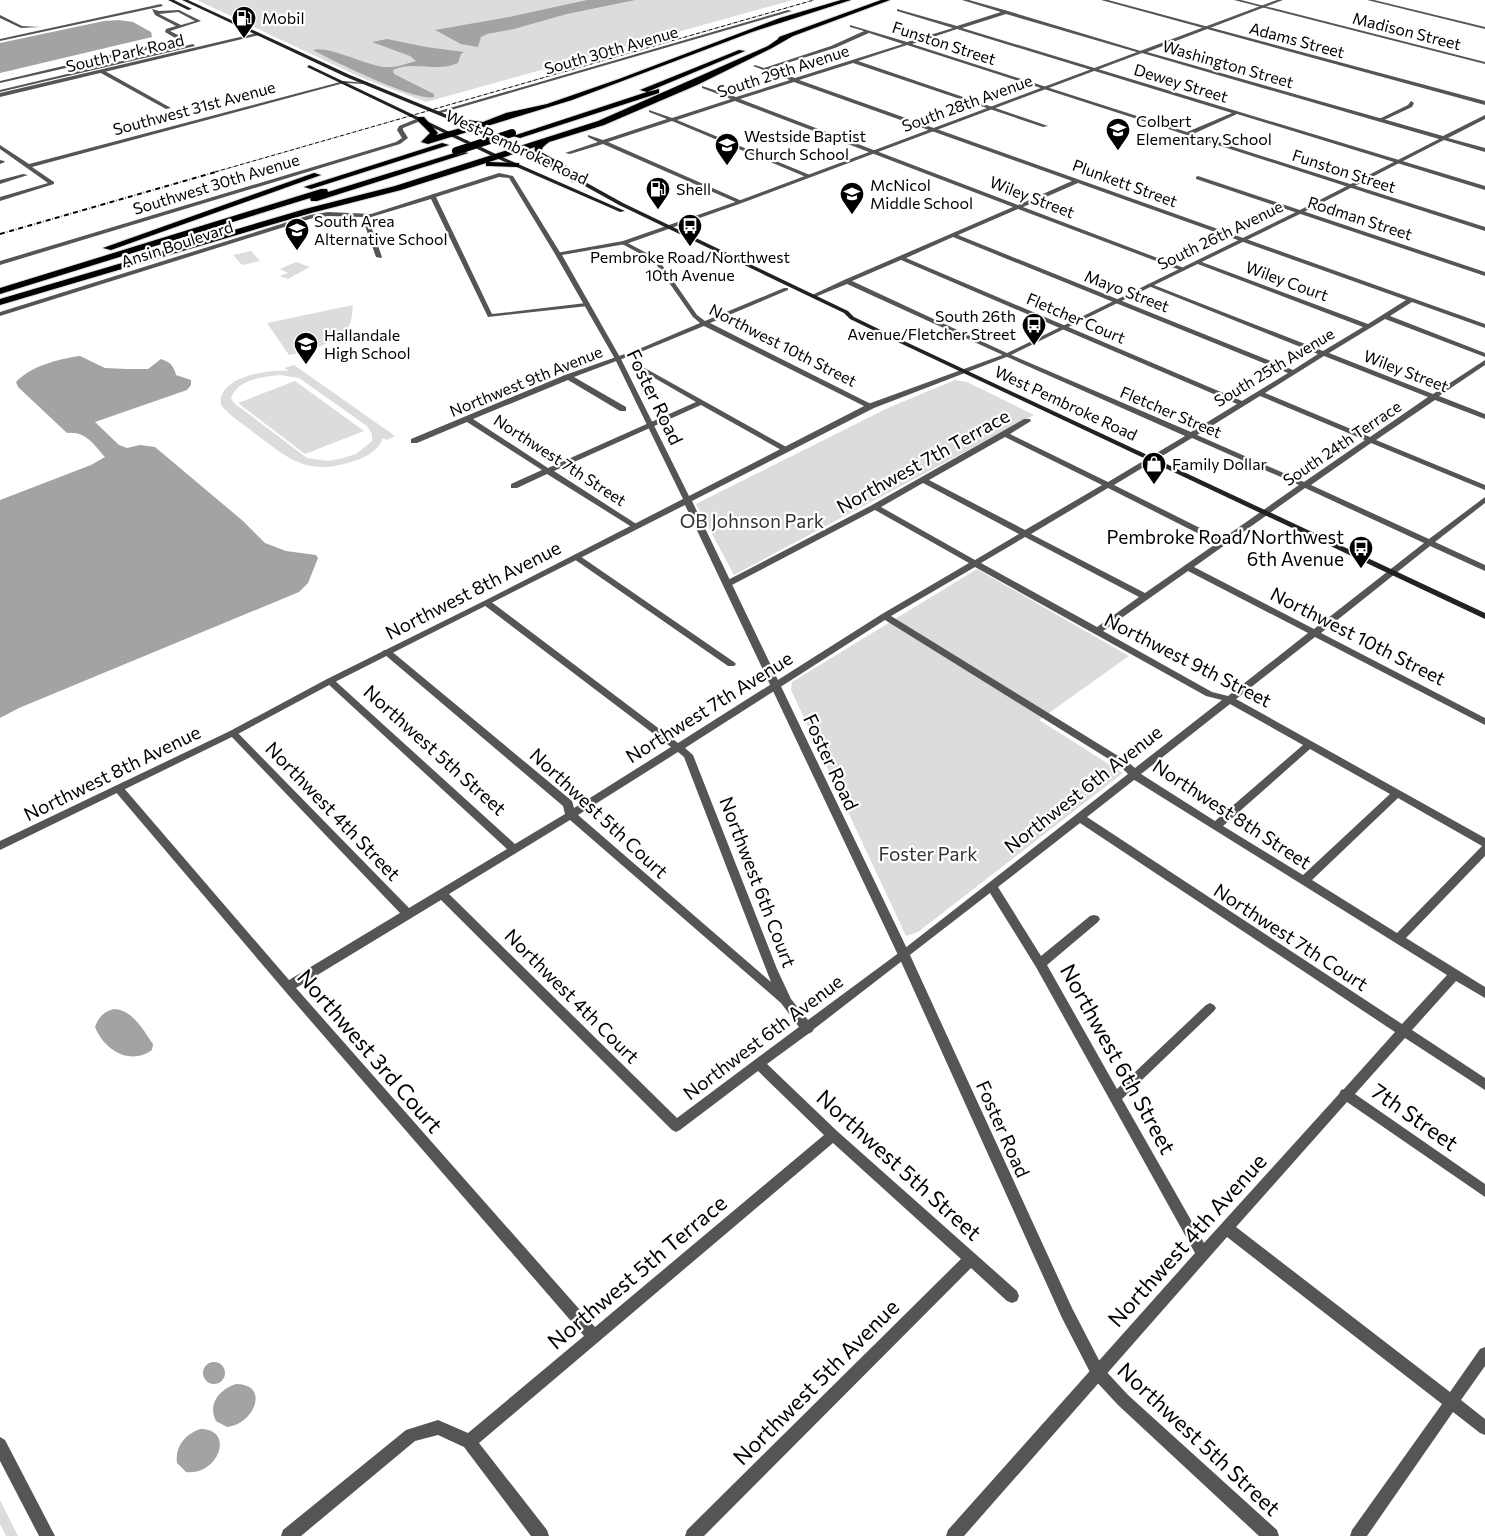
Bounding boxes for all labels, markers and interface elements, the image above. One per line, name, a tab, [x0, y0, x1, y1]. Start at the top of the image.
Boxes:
fuel station icon: Mobil	[231, 5, 257, 39]
place label: Mobil	[262, 8, 304, 27]
street label: Madison Street	[1351, 8, 1464, 53]
street label: Funston Street	[890, 17, 999, 68]
street label: Adams Street	[1247, 18, 1347, 61]
street label: South 30th Avenue	[542, 21, 680, 78]
street label: South Park Road	[64, 30, 186, 75]
street label: Washington Street	[1160, 36, 1296, 91]
street label: South 29th Avenue	[715, 40, 851, 101]
street label: Dewey Street	[1132, 59, 1231, 106]
street label: South 28th Avenue	[899, 70, 1035, 135]
street label: Southwest 31st Avenue	[111, 77, 277, 138]
street label: West Pembroke Road	[443, 105, 591, 188]
place label: Colbert Elementary School	[1136, 111, 1272, 148]
school or university icon: Colbert Elementary School	[1105, 117, 1131, 151]
place label: Westside Baptist Church School	[744, 126, 867, 163]
school or university icon: Westside Baptist Church School	[714, 132, 740, 166]
street label: Funston Street	[1290, 145, 1399, 196]
street label: Southwest 30th Avenue	[130, 149, 301, 218]
street label: Plunkett Street	[1070, 155, 1181, 210]
street label: Wiley Street	[987, 172, 1078, 222]
place label: McNicol Middle School	[870, 175, 973, 212]
fuel station icon: Shell	[645, 176, 671, 210]
place label: Shell	[676, 179, 711, 198]
school or university icon: McNicol Middle School	[839, 181, 865, 215]
street label: Rodman Street	[1305, 192, 1415, 244]
street label: South 26th Avenue	[1154, 196, 1286, 273]
place label: South Area Alternative School	[314, 211, 448, 248]
bus stop icon: Pembroke Road/Northwest 10th Avenue	[677, 213, 703, 247]
street label: Ansin Boulevard	[118, 216, 235, 271]
school or university icon: South Area Alternative School	[284, 217, 310, 251]
place label: Pembroke Road/Northwest 10th Avenue	[590, 247, 790, 284]
street label: Wiley Court	[1243, 257, 1331, 304]
street label: Mayo Street	[1082, 266, 1173, 316]
street label: Fletcher Court	[1024, 288, 1129, 347]
street label: Northwest 10th Street	[706, 299, 860, 390]
place label: South 26th Avenue/Fletcher Street	[847, 306, 1016, 343]
bus stop icon: South 26th Avenue/Fletcher Street	[1021, 312, 1047, 346]
street label: South 25th Avenue	[1210, 323, 1337, 410]
place label: Hallandale High School	[324, 325, 411, 362]
school or university icon: Hallandale High School	[293, 331, 319, 365]
street label: Northwest 9th Avenue	[447, 341, 605, 420]
street label: Foster Road	[622, 345, 688, 448]
street label: Wiley Street	[1361, 346, 1452, 396]
street label: West Pembroke Road	[992, 361, 1140, 444]
street label: Fletcher Street	[1118, 382, 1225, 442]
street label: South 24th Terrace	[1279, 396, 1404, 489]
street label: Northwest 7th Terrace	[832, 403, 1013, 518]
street label: Northwest 7th Street	[491, 410, 630, 510]
shop icon: Family Dollar	[1141, 451, 1167, 485]
place label: Family Dollar	[1172, 454, 1268, 473]
park label: OB Johnson Park	[680, 509, 824, 532]
place label: Pembroke Road/Northwest 6th Avenue	[1107, 525, 1344, 570]
street label: Northwest 8th Avenue	[381, 535, 564, 644]
bus stop icon: Pembroke Road/Northwest 6th Avenue	[1348, 535, 1374, 569]
street label: Northwest 10th Street	[1267, 581, 1450, 690]
street label: Northwest 9th Street	[1101, 607, 1276, 712]
street label: Northwest 7th Avenue	[621, 646, 796, 767]
street label: Northwest 5th Street	[359, 680, 511, 820]
street label: Foster Road	[799, 710, 864, 814]
street label: Northwest 8th Avenue	[20, 720, 204, 825]
street label: Northwest 6th Avenue	[999, 720, 1166, 857]
street label: Northwest 4th Street	[261, 736, 406, 885]
street label: Northwest 5th Court	[526, 743, 673, 883]
street label: Northwest 8th Street	[1149, 754, 1316, 873]
street label: Northwest 6th Court	[715, 793, 802, 971]
park label: Foster Park	[879, 842, 977, 865]
street label: Northwest 7th Court	[1210, 878, 1373, 995]
street label: Northwest 4th Court	[500, 924, 645, 1068]
street label: Northwest 6th Street	[1055, 959, 1182, 1159]
street label: Northwest 3rd Court	[292, 963, 449, 1138]
street label: Northwest 6th Avenue	[678, 969, 847, 1104]
street label: Foster Road	[972, 1077, 1035, 1181]
street label: 7th Street	[1367, 1077, 1464, 1156]
street label: Northwest 5th Street	[811, 1083, 987, 1246]
street label: Northwest 4th Avenue	[1102, 1147, 1272, 1332]
street label: Northwest 5th Terrace	[542, 1189, 732, 1355]
street label: Northwest 5th Avenue	[727, 1293, 904, 1470]
street label: Northwest 5th Street	[1112, 1356, 1286, 1521]

